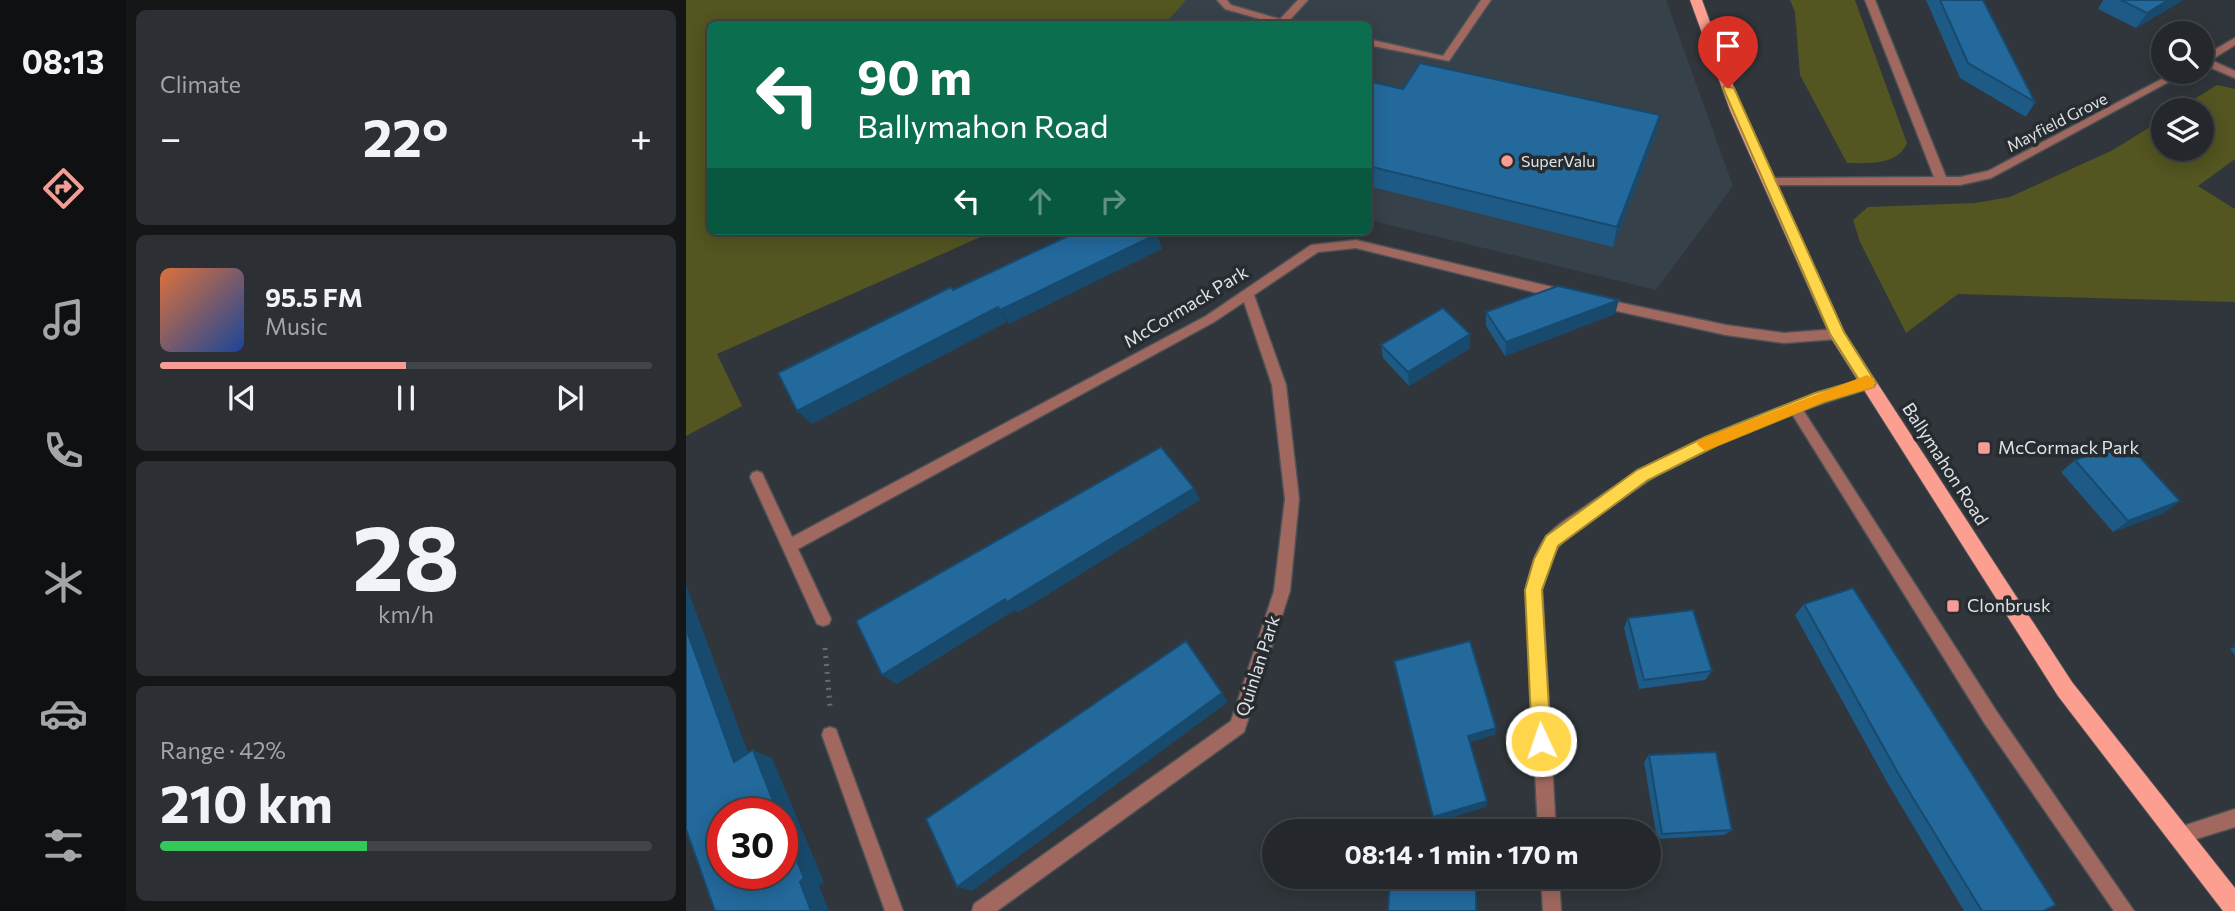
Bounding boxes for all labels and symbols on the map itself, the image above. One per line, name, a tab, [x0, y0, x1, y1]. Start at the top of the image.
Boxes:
pin	[1698, 16, 1758, 88]
street label: Mayfield Grove	[2003, 88, 2110, 155]
place label: SuperValu	[1521, 151, 1595, 170]
marker: SuperValu	[1499, 153, 1515, 169]
street label: McCormack Park	[1119, 260, 1252, 352]
street label: Ballymahon Road	[1898, 398, 1994, 529]
place label: McCormack Park	[1998, 436, 2139, 458]
marker: McCormack Park	[1976, 440, 1992, 456]
place label: Clonbrusk	[1967, 594, 2051, 616]
marker: Clonbrusk	[1945, 598, 1961, 614]
street label: Quinlan Park	[1230, 612, 1284, 719]
position arrow	[1504, 704, 1578, 778]
speed limit sign: 30	[707, 798, 798, 889]

